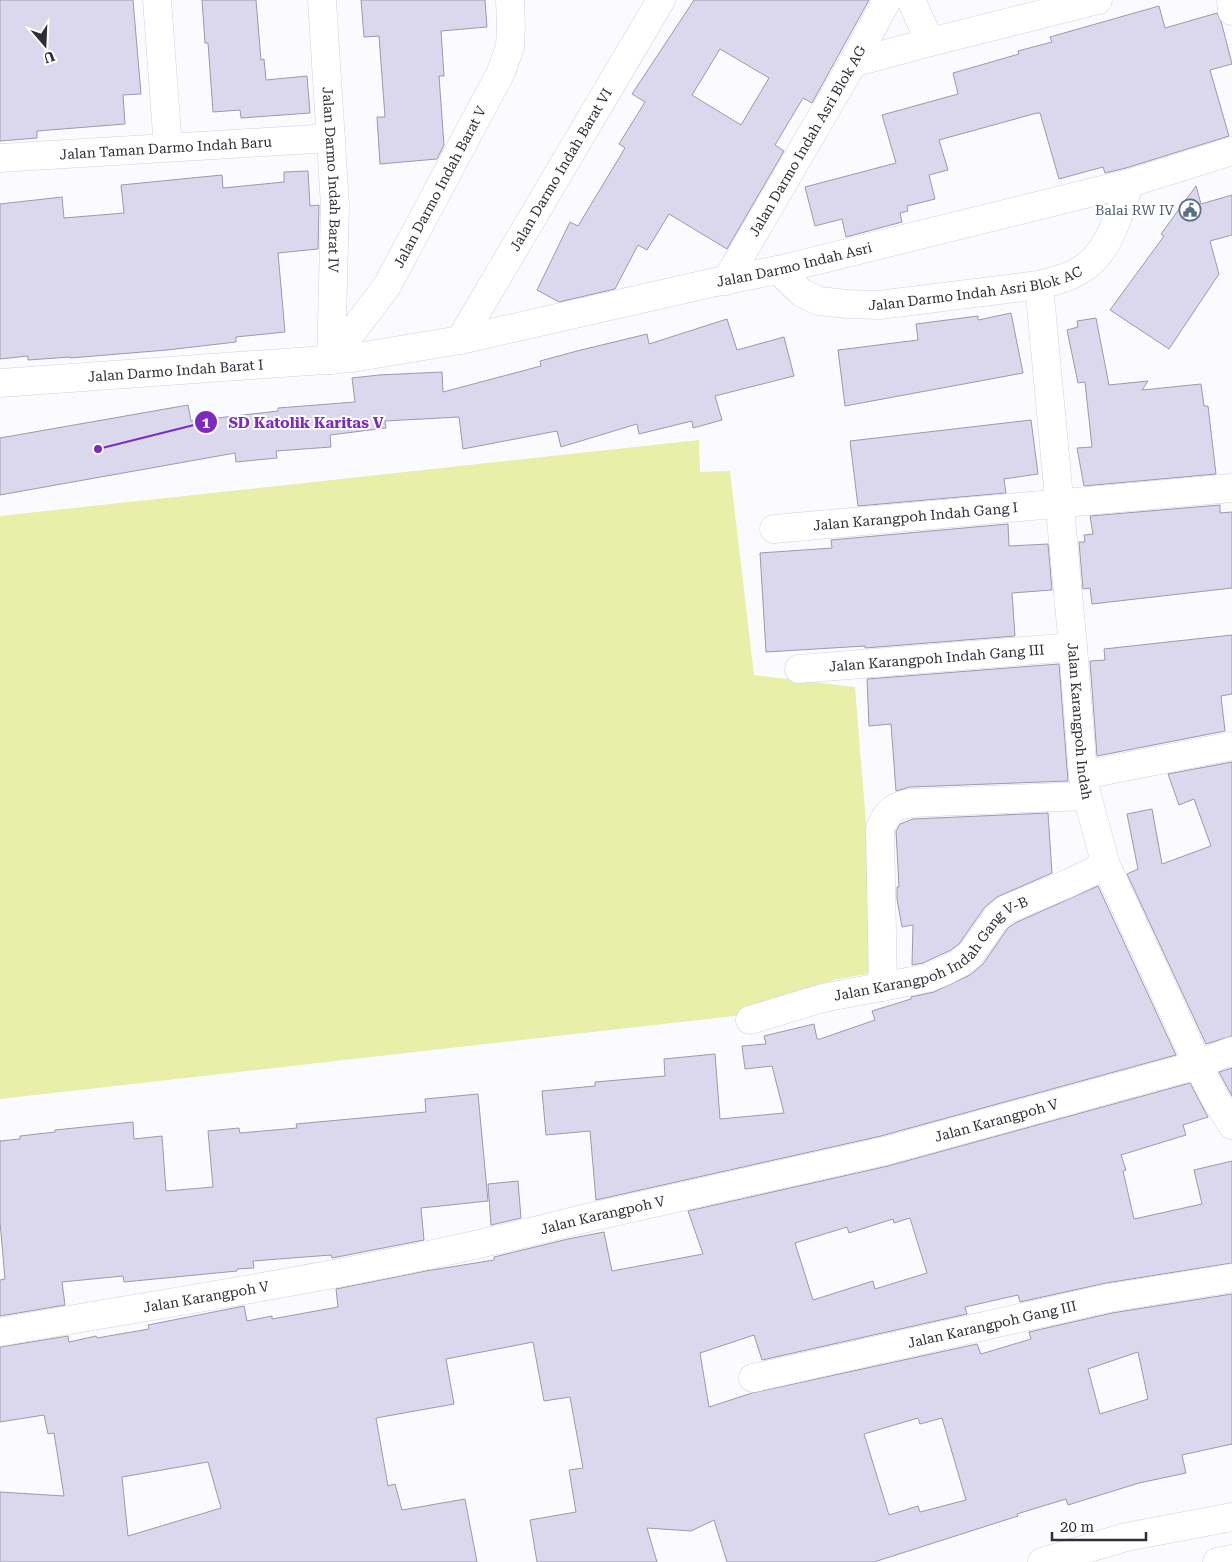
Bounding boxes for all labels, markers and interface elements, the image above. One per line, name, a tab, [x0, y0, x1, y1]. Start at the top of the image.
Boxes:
north arrow	[20, 20, 70, 70]
street label: Jalan Darmo Indah Asri Blok AG	[746, 43, 869, 239]
text: U	[41, 48, 57, 67]
street label: Jalan Darmo Indah Barat VI	[507, 85, 615, 254]
street label: Jalan Darmo Indah Barat IV	[320, 86, 343, 273]
street label: Jalan Darmo Indah Barat V	[390, 103, 489, 271]
street label: Jalan Taman Darmo Indah Baru	[59, 134, 273, 162]
public building icon: Balai RW IV	[1178, 198, 1202, 222]
place label: Balai RW IV	[1095, 202, 1174, 218]
street label: Jalan Darmo Indah Asri	[715, 239, 874, 290]
street label: Jalan Darmo Indah Asri Blok AC	[868, 263, 1085, 313]
street label: Jalan Darmo Indah Barat I	[87, 356, 264, 385]
callout: SD Katolik Karitas V	[194, 407, 394, 437]
text: 1	[202, 414, 211, 432]
text: SD Katolik Karitas V	[228, 414, 384, 432]
street label: Jalan Karangpoh Indah Gang I	[812, 499, 1019, 533]
street label: Jalan Karangpoh Indah Gang III	[828, 641, 1045, 675]
street label: Jalan Karangpoh Indah	[1065, 642, 1096, 801]
street label: Jalan Karangpoh Indah Gang V-B	[832, 893, 1030, 1004]
street label: Jalan Karangpoh V	[933, 1096, 1060, 1145]
street label: Jalan Karangpoh V	[539, 1193, 667, 1237]
street label: Jalan Karangpoh V	[142, 1278, 270, 1315]
street label: Jalan Karangpoh Gang III	[906, 1298, 1078, 1351]
scale bar	[1052, 1510, 1146, 1542]
text: 20 m	[1060, 1518, 1095, 1536]

